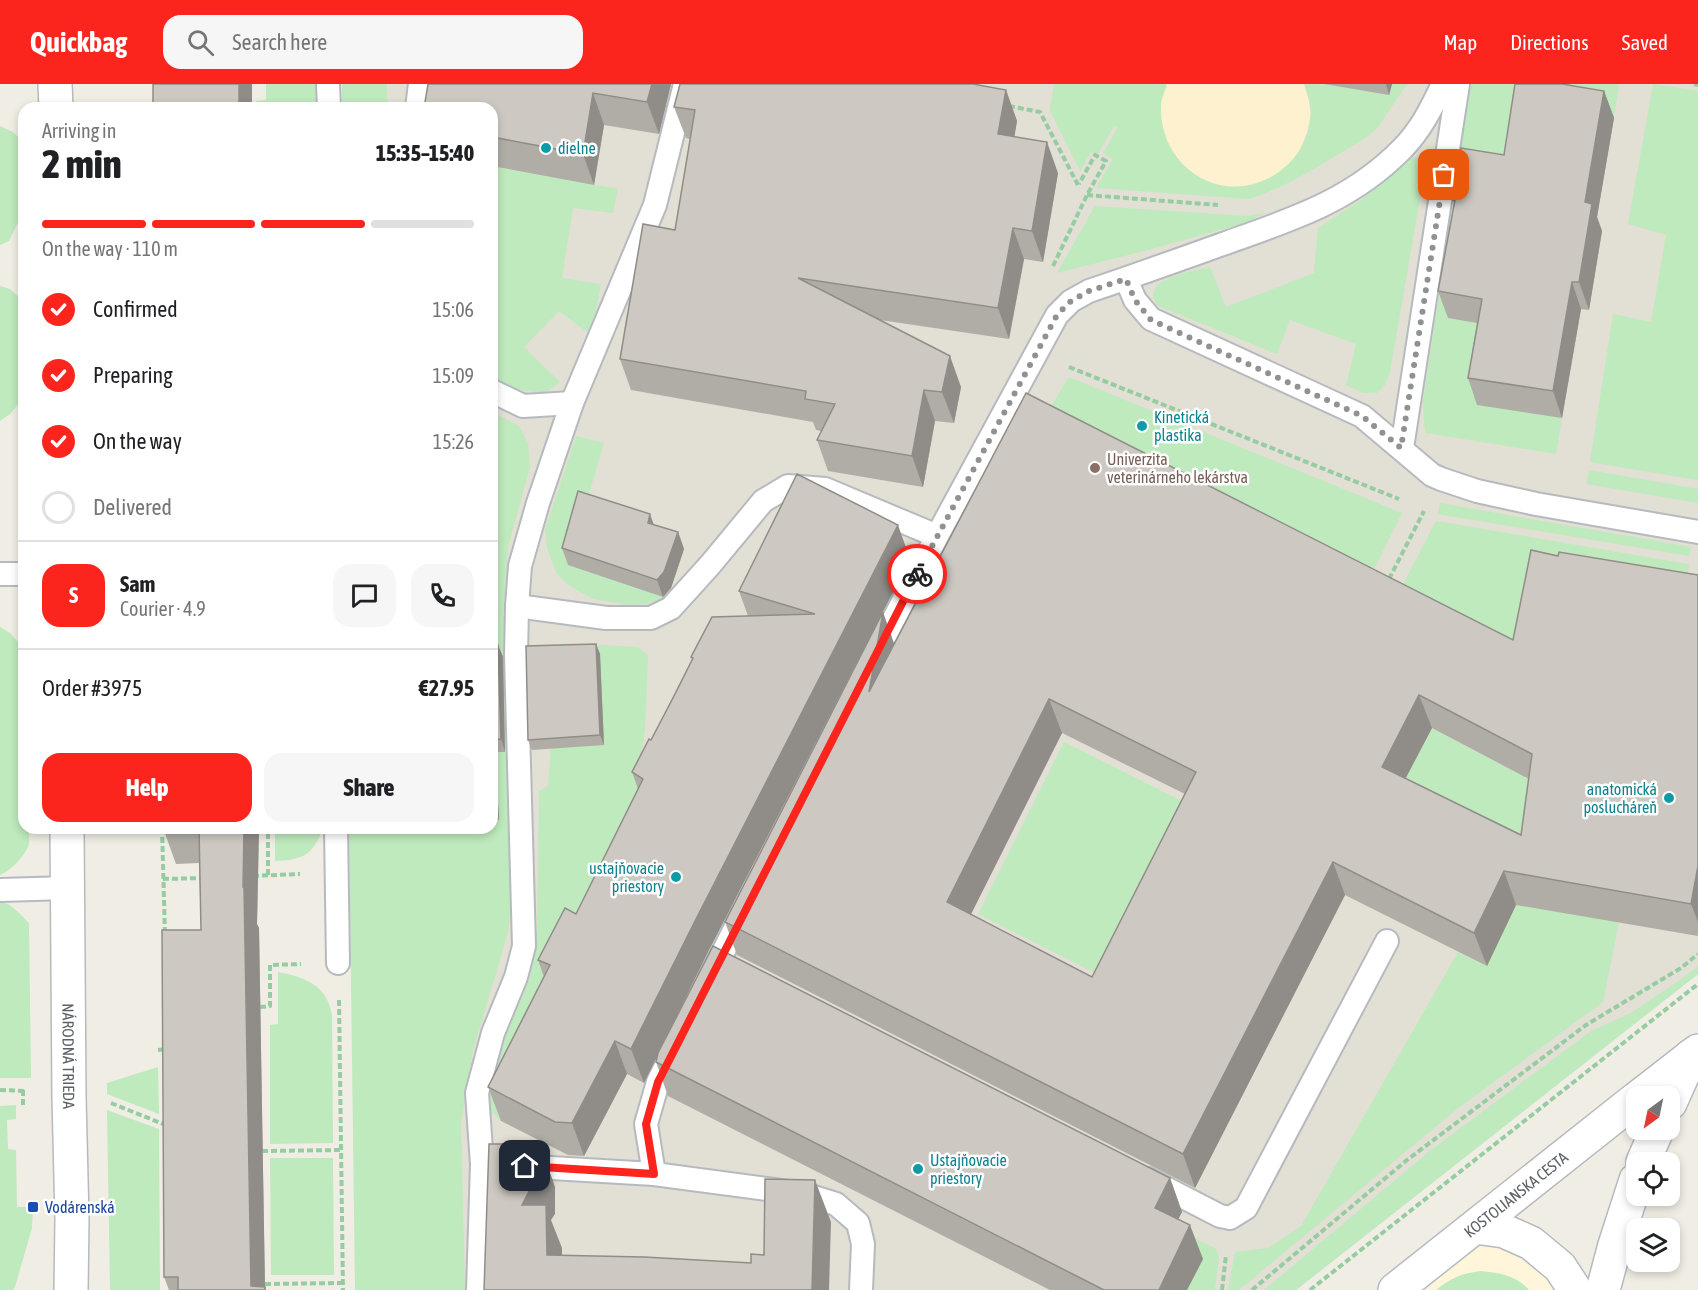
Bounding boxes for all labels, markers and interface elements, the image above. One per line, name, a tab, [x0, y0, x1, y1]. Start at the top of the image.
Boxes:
search box	[163, 15, 583, 69]
text: Quickbag	[30, 26, 127, 58]
icon: search	[184, 26, 217, 59]
text: Search here	[232, 29, 327, 55]
text: Map	[1443, 30, 1477, 54]
text: Directions	[1510, 30, 1589, 54]
text: Saved	[1622, 30, 1668, 54]
text: Arriving in	[42, 119, 116, 142]
place label: dielne	[558, 139, 596, 157]
text: 15:35–15:40	[376, 140, 474, 166]
marker: dielne	[539, 141, 553, 155]
text: 2 min	[42, 142, 122, 186]
pin	[1418, 149, 1469, 200]
icon: bag	[1427, 158, 1460, 191]
text: On the way · 110 m	[42, 237, 178, 260]
icon: check	[42, 293, 75, 326]
text: Confirmed	[93, 296, 178, 322]
text: 15:06	[432, 298, 474, 321]
icon: check	[42, 359, 75, 392]
text: Preparing	[93, 362, 173, 388]
text: 15:09	[432, 364, 474, 387]
place label: Kinetická plastika	[1154, 408, 1209, 445]
marker: Kinetická plastika	[1135, 419, 1149, 433]
icon: check	[42, 425, 75, 458]
text: On the way	[93, 428, 182, 454]
text: 15:26	[433, 430, 474, 453]
place label: Univerzita veterinárneho lekárstva	[1107, 450, 1248, 486]
marker: Univerzita veterinárneho lekárstva	[1088, 461, 1102, 475]
text: Delivered	[93, 494, 172, 520]
courier	[887, 544, 947, 604]
icon: bike	[901, 558, 934, 591]
button: chat	[333, 564, 396, 627]
button: phone	[411, 564, 474, 627]
text: Sam	[120, 571, 155, 597]
text: S	[69, 582, 78, 608]
text: Courier · 4.9	[120, 597, 206, 620]
text: Order #3975	[42, 675, 142, 701]
text: €27.95	[419, 675, 474, 701]
button: Help	[42, 753, 252, 822]
button: Share	[264, 753, 474, 822]
place label: anatomická poslucháreň	[1583, 780, 1657, 817]
marker: anatomická poslucháreň	[1662, 791, 1676, 805]
place label: ustajňovacie priestory	[589, 859, 664, 896]
marker: ustajňovacie priestory	[669, 870, 683, 884]
street label: NÁRODNÁ TRIEDA	[59, 1003, 78, 1109]
north arrow	[1626, 1086, 1680, 1140]
map controls	[1626, 1086, 1680, 1272]
pin	[499, 1140, 550, 1191]
street label: KOSTOLIANSKA CESTA	[1460, 1148, 1571, 1241]
icon: home	[508, 1149, 541, 1182]
place label: Ustajňovacie priestory	[930, 1151, 1007, 1188]
button: locate	[1626, 1152, 1680, 1206]
marker: Ustajňovacie priestory	[911, 1162, 925, 1176]
place label: Vodárenská	[45, 1198, 115, 1216]
marker: Vodárenská	[26, 1200, 40, 1214]
button: layers	[1626, 1218, 1680, 1272]

